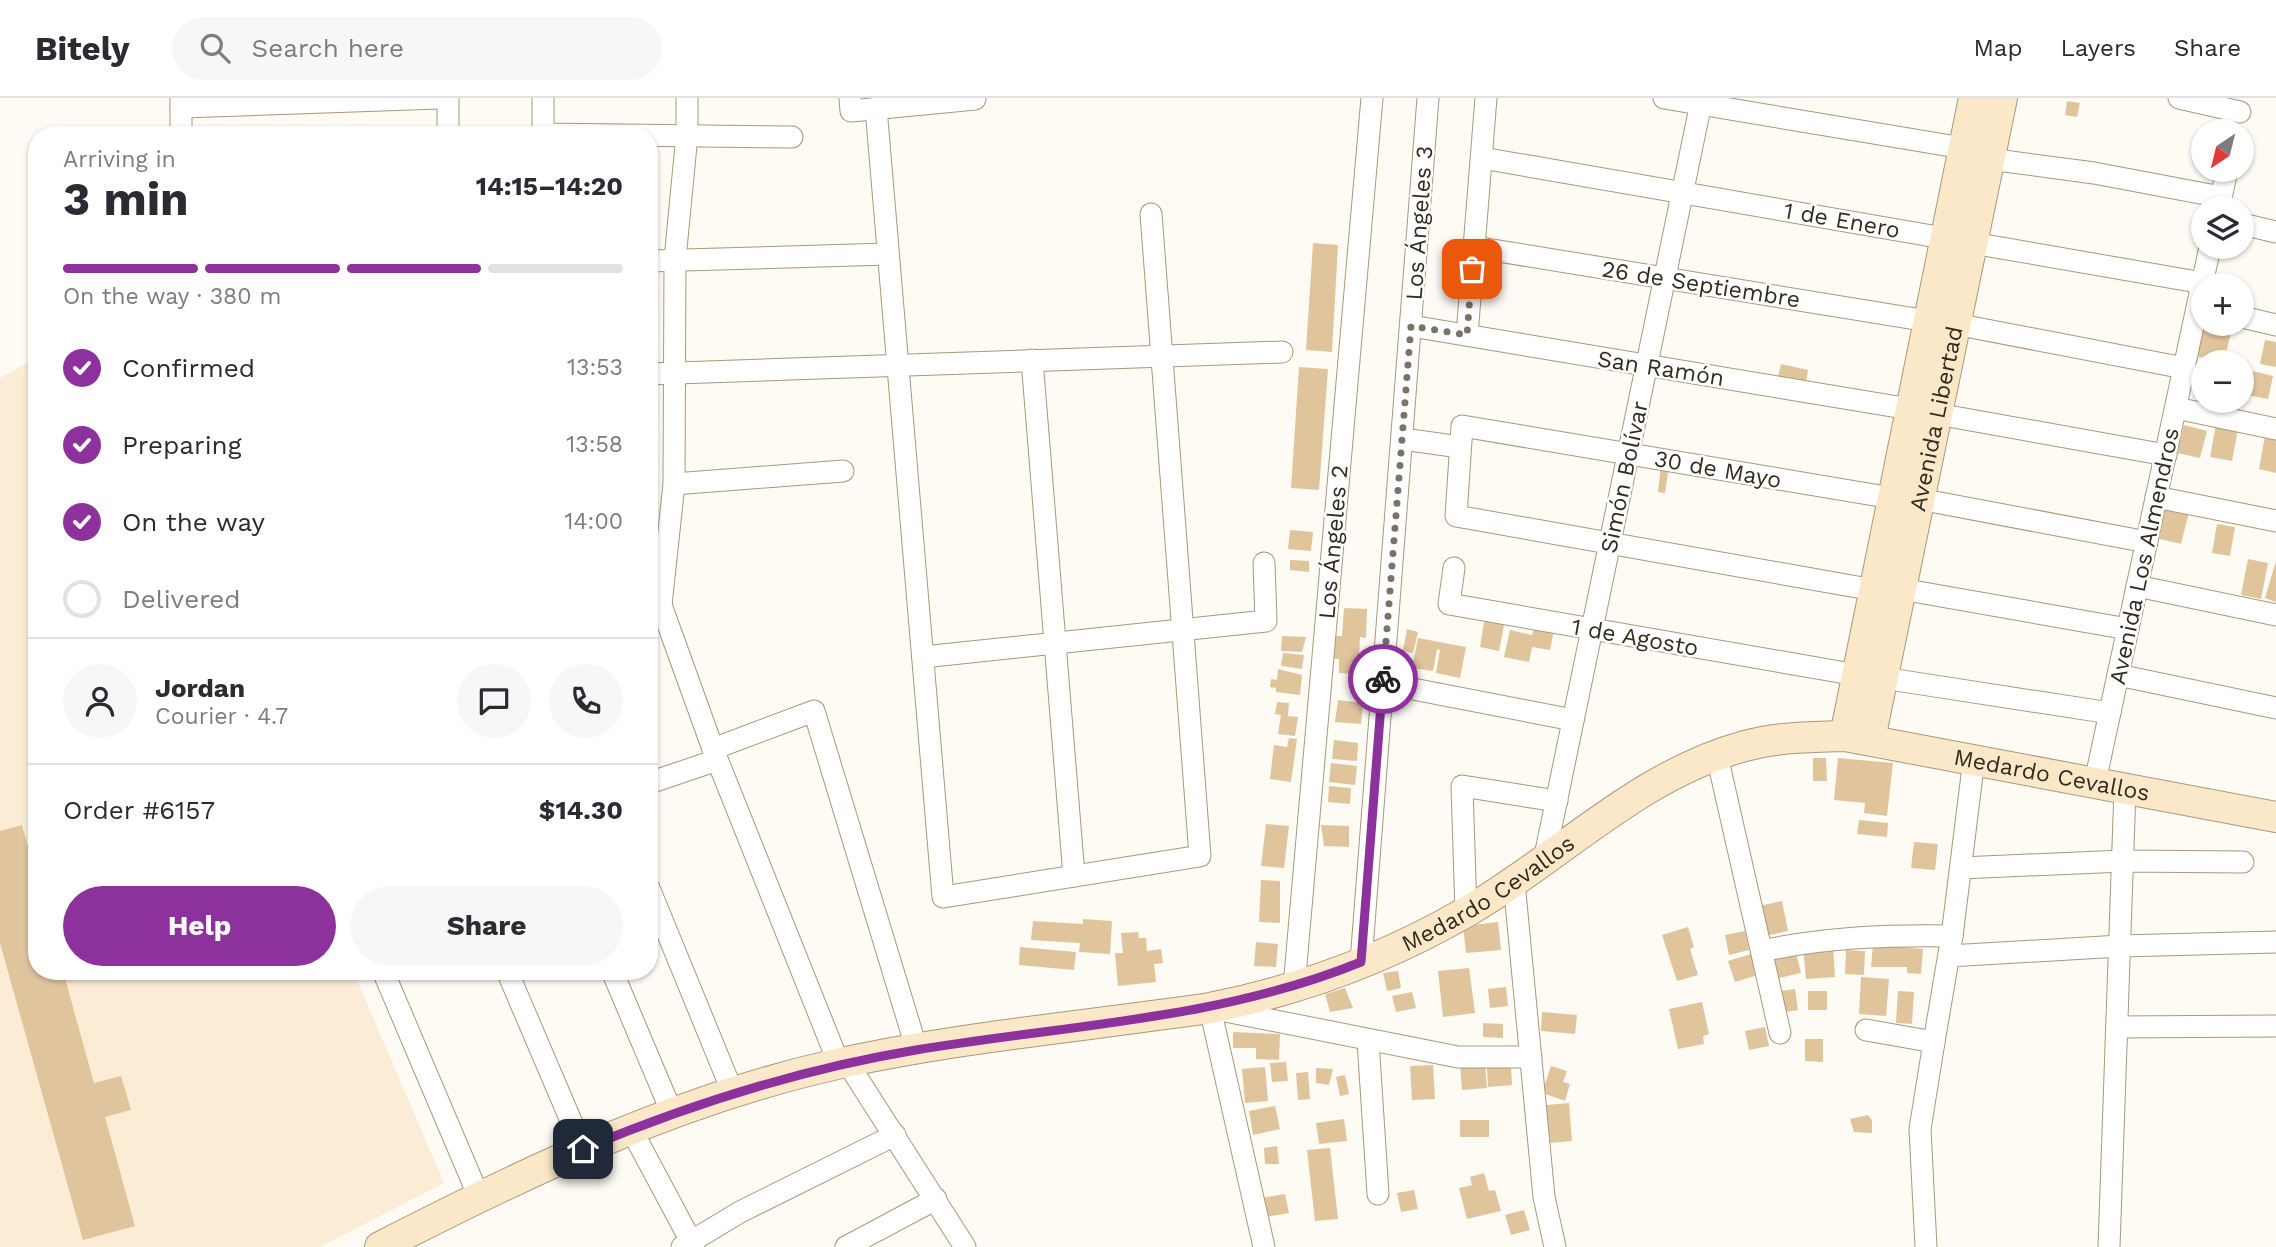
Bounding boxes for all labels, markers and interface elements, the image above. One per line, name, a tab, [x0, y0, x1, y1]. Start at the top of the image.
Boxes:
search box	[172, 17, 662, 80]
text: Bitely	[35, 29, 130, 68]
icon: search	[196, 29, 234, 67]
text: Search here	[252, 33, 404, 63]
text: Map	[1974, 34, 2022, 62]
text: Layers	[2060, 34, 2136, 62]
text: Share	[2174, 34, 2241, 62]
north arrow	[2191, 119, 2254, 182]
map controls	[2191, 119, 2254, 413]
street label: Los Ángeles 3	[1401, 145, 1438, 301]
text: Arriving in	[63, 146, 176, 173]
text: 14:15–14:20	[476, 171, 623, 201]
text: 3 min	[63, 172, 189, 226]
button: layers	[2191, 196, 2254, 259]
street label: 1 de Enero	[1782, 197, 1902, 244]
pin	[1442, 239, 1502, 299]
icon: bag	[1453, 250, 1491, 288]
street label: 26 de Septiembre	[1600, 255, 1802, 314]
button: +	[2191, 273, 2254, 336]
text: On the way · 380 m	[63, 283, 281, 310]
street label: Avenida Libertad	[1904, 324, 1969, 514]
street label: San Ramón	[1596, 345, 1726, 392]
icon: check	[63, 349, 101, 387]
button: −	[2191, 350, 2254, 413]
text: Confirmed	[122, 353, 255, 383]
text: 13:53	[567, 354, 623, 381]
street label: Simón Bolívar	[1595, 399, 1654, 556]
street label: Avenida Los Almendros	[2104, 425, 2185, 687]
icon: check	[63, 426, 101, 464]
text: Preparing	[122, 430, 242, 460]
text: 13:58	[566, 431, 623, 458]
street label: 30 de Mayo	[1652, 445, 1784, 494]
street label: Los Ángeles 2	[1313, 464, 1354, 620]
icon: check	[63, 503, 101, 541]
text: On the way	[122, 507, 265, 537]
text: 14:00	[565, 508, 623, 535]
text: Delivered	[122, 584, 241, 614]
street label: 1 de Agosto	[1569, 613, 1700, 662]
courier	[1348, 644, 1418, 714]
icon: bike	[1364, 660, 1402, 698]
button: person	[63, 664, 137, 738]
button: chat	[457, 664, 531, 738]
button: phone	[549, 664, 623, 738]
text: Jordan	[155, 673, 245, 703]
text: Courier · 4.7	[155, 703, 288, 730]
street label: Medardo Cevallos	[1952, 744, 2152, 807]
text: Order #6157	[63, 795, 215, 825]
text: $14.30	[539, 795, 623, 825]
street label: Medardo Cevallos	[1398, 830, 1580, 958]
button: Help	[63, 886, 336, 966]
button: Share	[350, 886, 623, 966]
pin	[553, 1119, 613, 1179]
icon: home	[564, 1130, 602, 1168]

